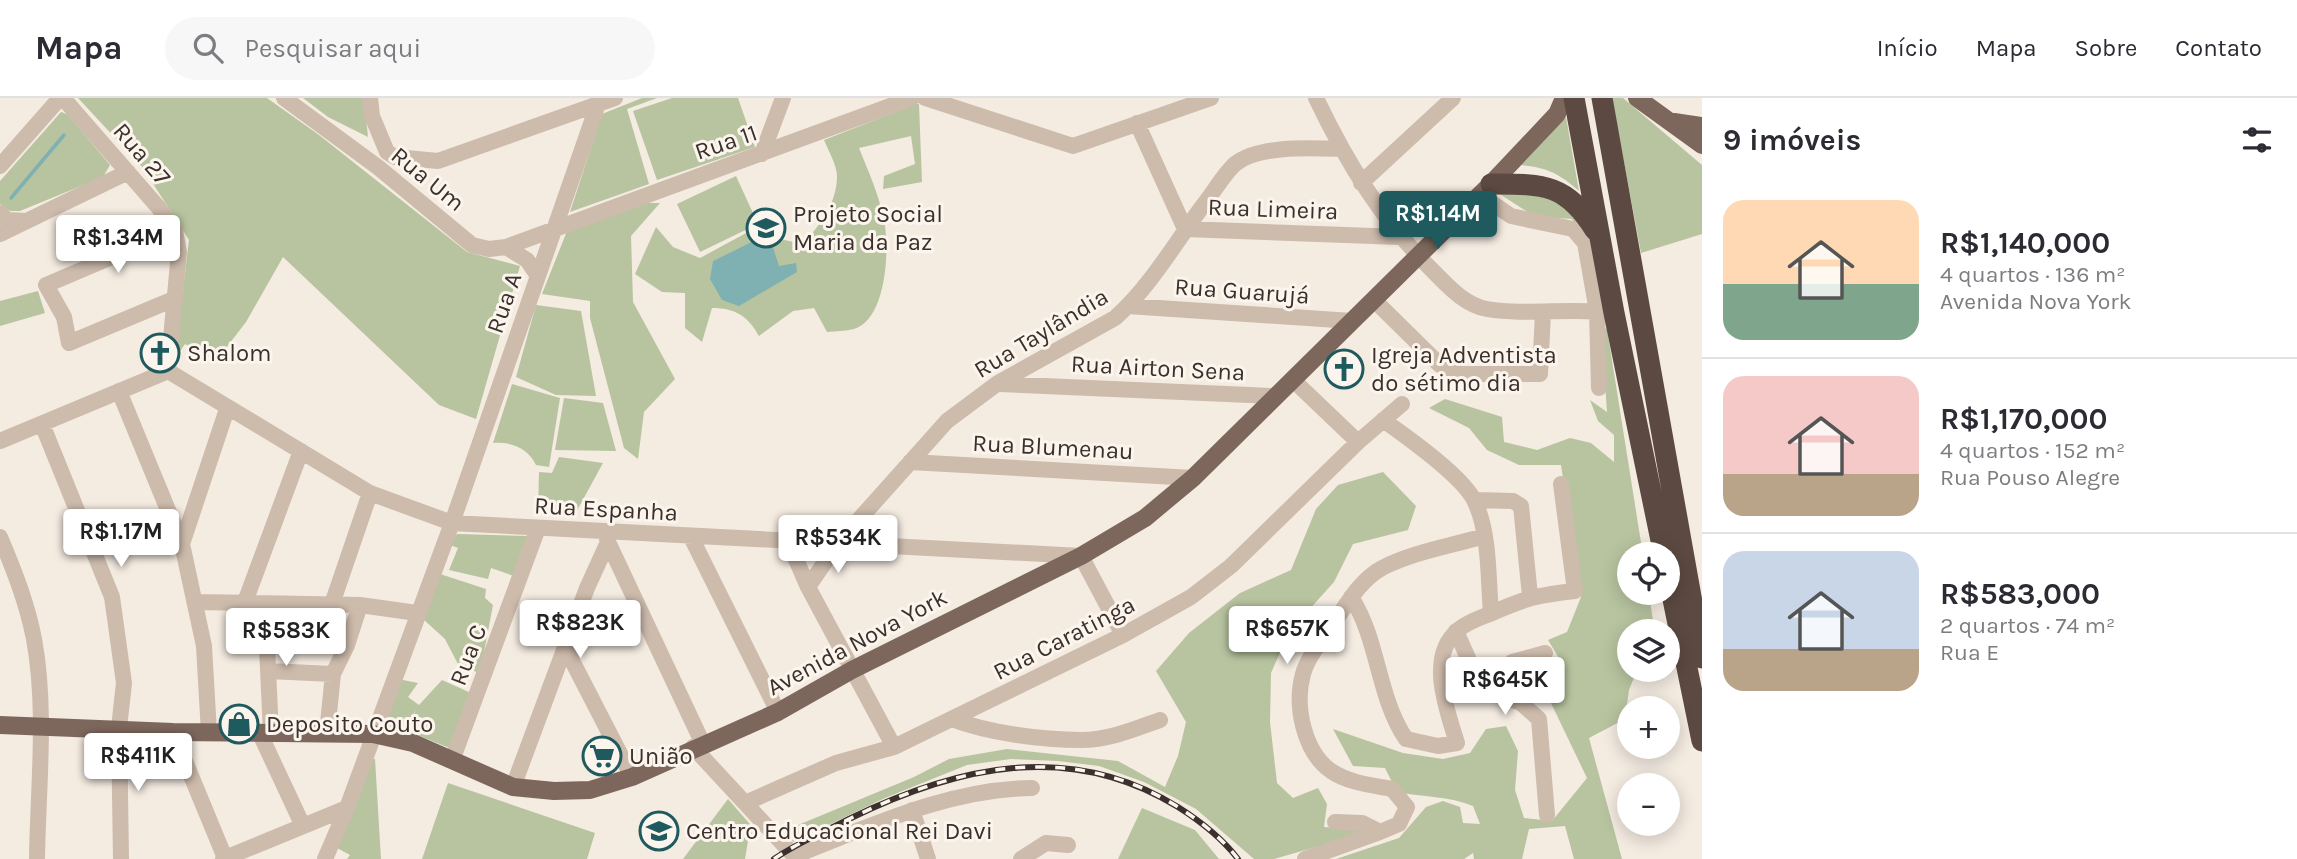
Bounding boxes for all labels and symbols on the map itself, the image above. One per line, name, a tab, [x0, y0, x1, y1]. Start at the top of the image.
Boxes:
street label: Rua 27	[107, 117, 177, 191]
street label: Rua 11	[691, 118, 761, 166]
street label: Rua Um	[386, 141, 470, 217]
pin: R$1.14M	[1373, 192, 1503, 251]
street label: Rua Limeira	[1207, 193, 1339, 225]
place label: Projeto Social Maria da Paz	[793, 200, 943, 256]
school or university icon: Projeto Social Maria da Paz	[745, 207, 787, 249]
pin: R$1.34M	[53, 216, 183, 275]
street label: Rua A	[481, 269, 527, 337]
street label: Rua Guarujá	[1174, 272, 1310, 310]
street label: Rua Taylândia	[969, 282, 1113, 384]
church icon: Shalom	[139, 332, 181, 374]
place label: Shalom	[187, 339, 272, 367]
place label: Igreja Adventista do sétimo dia	[1371, 341, 1557, 397]
church icon: Igreja Adventista do sétimo dia	[1323, 348, 1365, 390]
street label: Rua Airton Sena	[1070, 349, 1246, 387]
street label: Rua Blumenau	[972, 429, 1134, 465]
street label: Rua Espanha	[534, 491, 678, 527]
pin: R$1.17M	[56, 510, 186, 569]
pin: R$534K	[781, 516, 895, 575]
street label: Avenida Nova York	[762, 583, 952, 701]
street label: Rua Caratinga	[988, 590, 1140, 686]
pin: R$823K	[523, 601, 637, 660]
pin: R$657K	[1230, 606, 1344, 666]
pin: R$583K	[229, 608, 343, 668]
street label: Rua C	[444, 621, 492, 689]
pin: R$645K	[1448, 658, 1562, 717]
shop icon: Deposito Couto	[218, 703, 260, 745]
place label: Deposito Couto	[266, 710, 433, 738]
pin: R$411K	[81, 734, 195, 793]
supermarket icon: União	[581, 735, 623, 777]
place label: União	[629, 742, 693, 770]
school or university icon: Centro Educacional Rei Davi	[638, 810, 680, 852]
place label: Centro Educacional Rei Davi	[686, 817, 993, 845]

